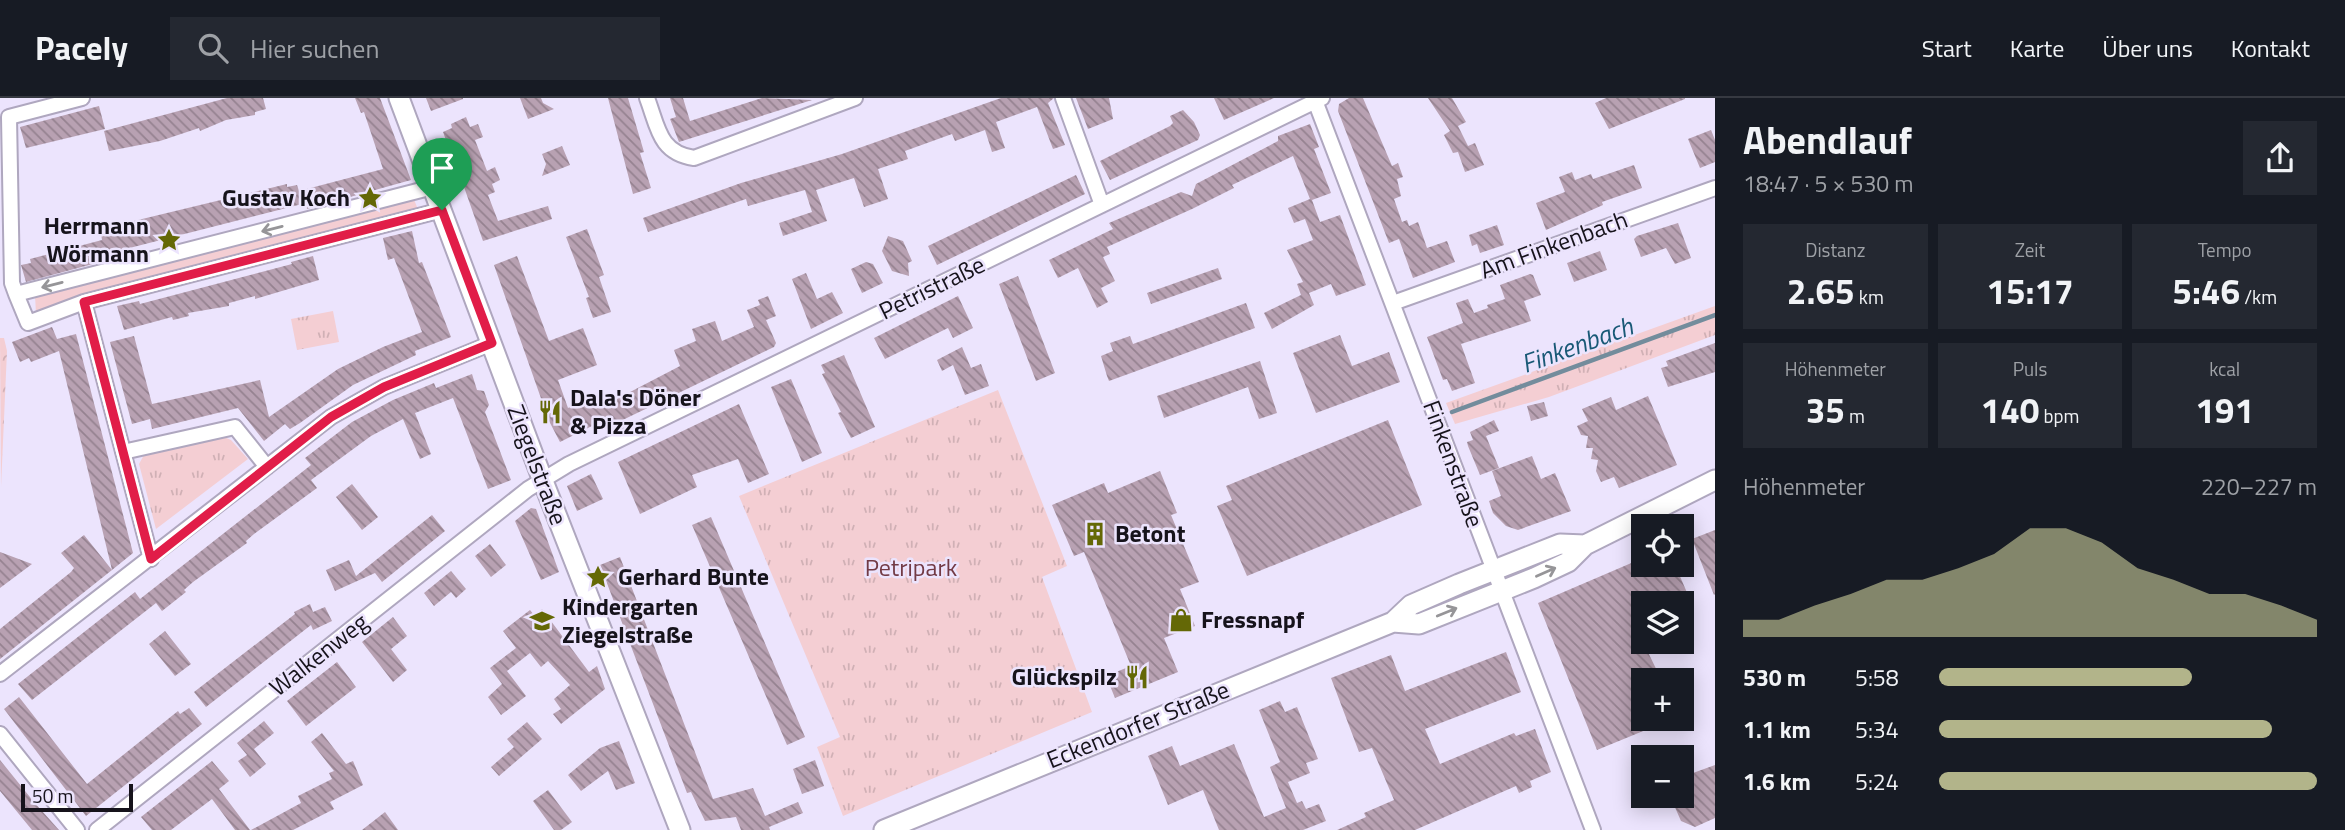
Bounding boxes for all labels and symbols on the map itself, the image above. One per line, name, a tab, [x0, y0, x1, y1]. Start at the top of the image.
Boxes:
pin	[412, 138, 472, 210]
place label: Gustav Koch	[222, 179, 350, 215]
place icon: Gustav Koch	[356, 184, 384, 212]
street label: Am Finkenbach	[1475, 201, 1632, 287]
place label: Herrmann Wörmann	[44, 207, 149, 271]
one-way arrow	[261, 223, 284, 236]
place icon: Herrmann Wörmann	[155, 226, 183, 254]
street label: Petristraße	[872, 246, 991, 328]
one-way arrow	[41, 279, 64, 292]
water label: Finkenbach	[1515, 306, 1639, 383]
place label: Dala's Döner & Pizza	[570, 379, 701, 443]
street label: Finkenstraße	[1414, 395, 1494, 532]
restaurant icon: Dala's Döner & Pizza	[536, 398, 564, 426]
street label: Ziegelstraße	[499, 399, 577, 530]
place label: Betont	[1115, 515, 1186, 551]
building icon: Betont	[1081, 520, 1109, 548]
park label: Petripark	[865, 549, 958, 585]
place label: Gerhard Bunte	[618, 558, 769, 594]
place icon: Gerhard Bunte	[584, 563, 612, 591]
one-way arrow	[1534, 565, 1556, 578]
place label: Kindergarten Ziegelstraße	[562, 588, 698, 652]
place label: Fressnapf	[1201, 601, 1305, 637]
street label: Walkenweg	[261, 604, 376, 704]
one-way arrow	[1436, 605, 1458, 618]
shop icon: Fressnapf	[1167, 606, 1195, 634]
school or university icon: Kindergarten Ziegelstraße	[528, 607, 556, 635]
place label: Glückspilz	[1012, 658, 1117, 694]
restaurant icon: Glückspilz	[1123, 663, 1151, 691]
street label: Eckendorfer Straße	[1041, 671, 1234, 777]
scale bar	[21, 781, 133, 813]

